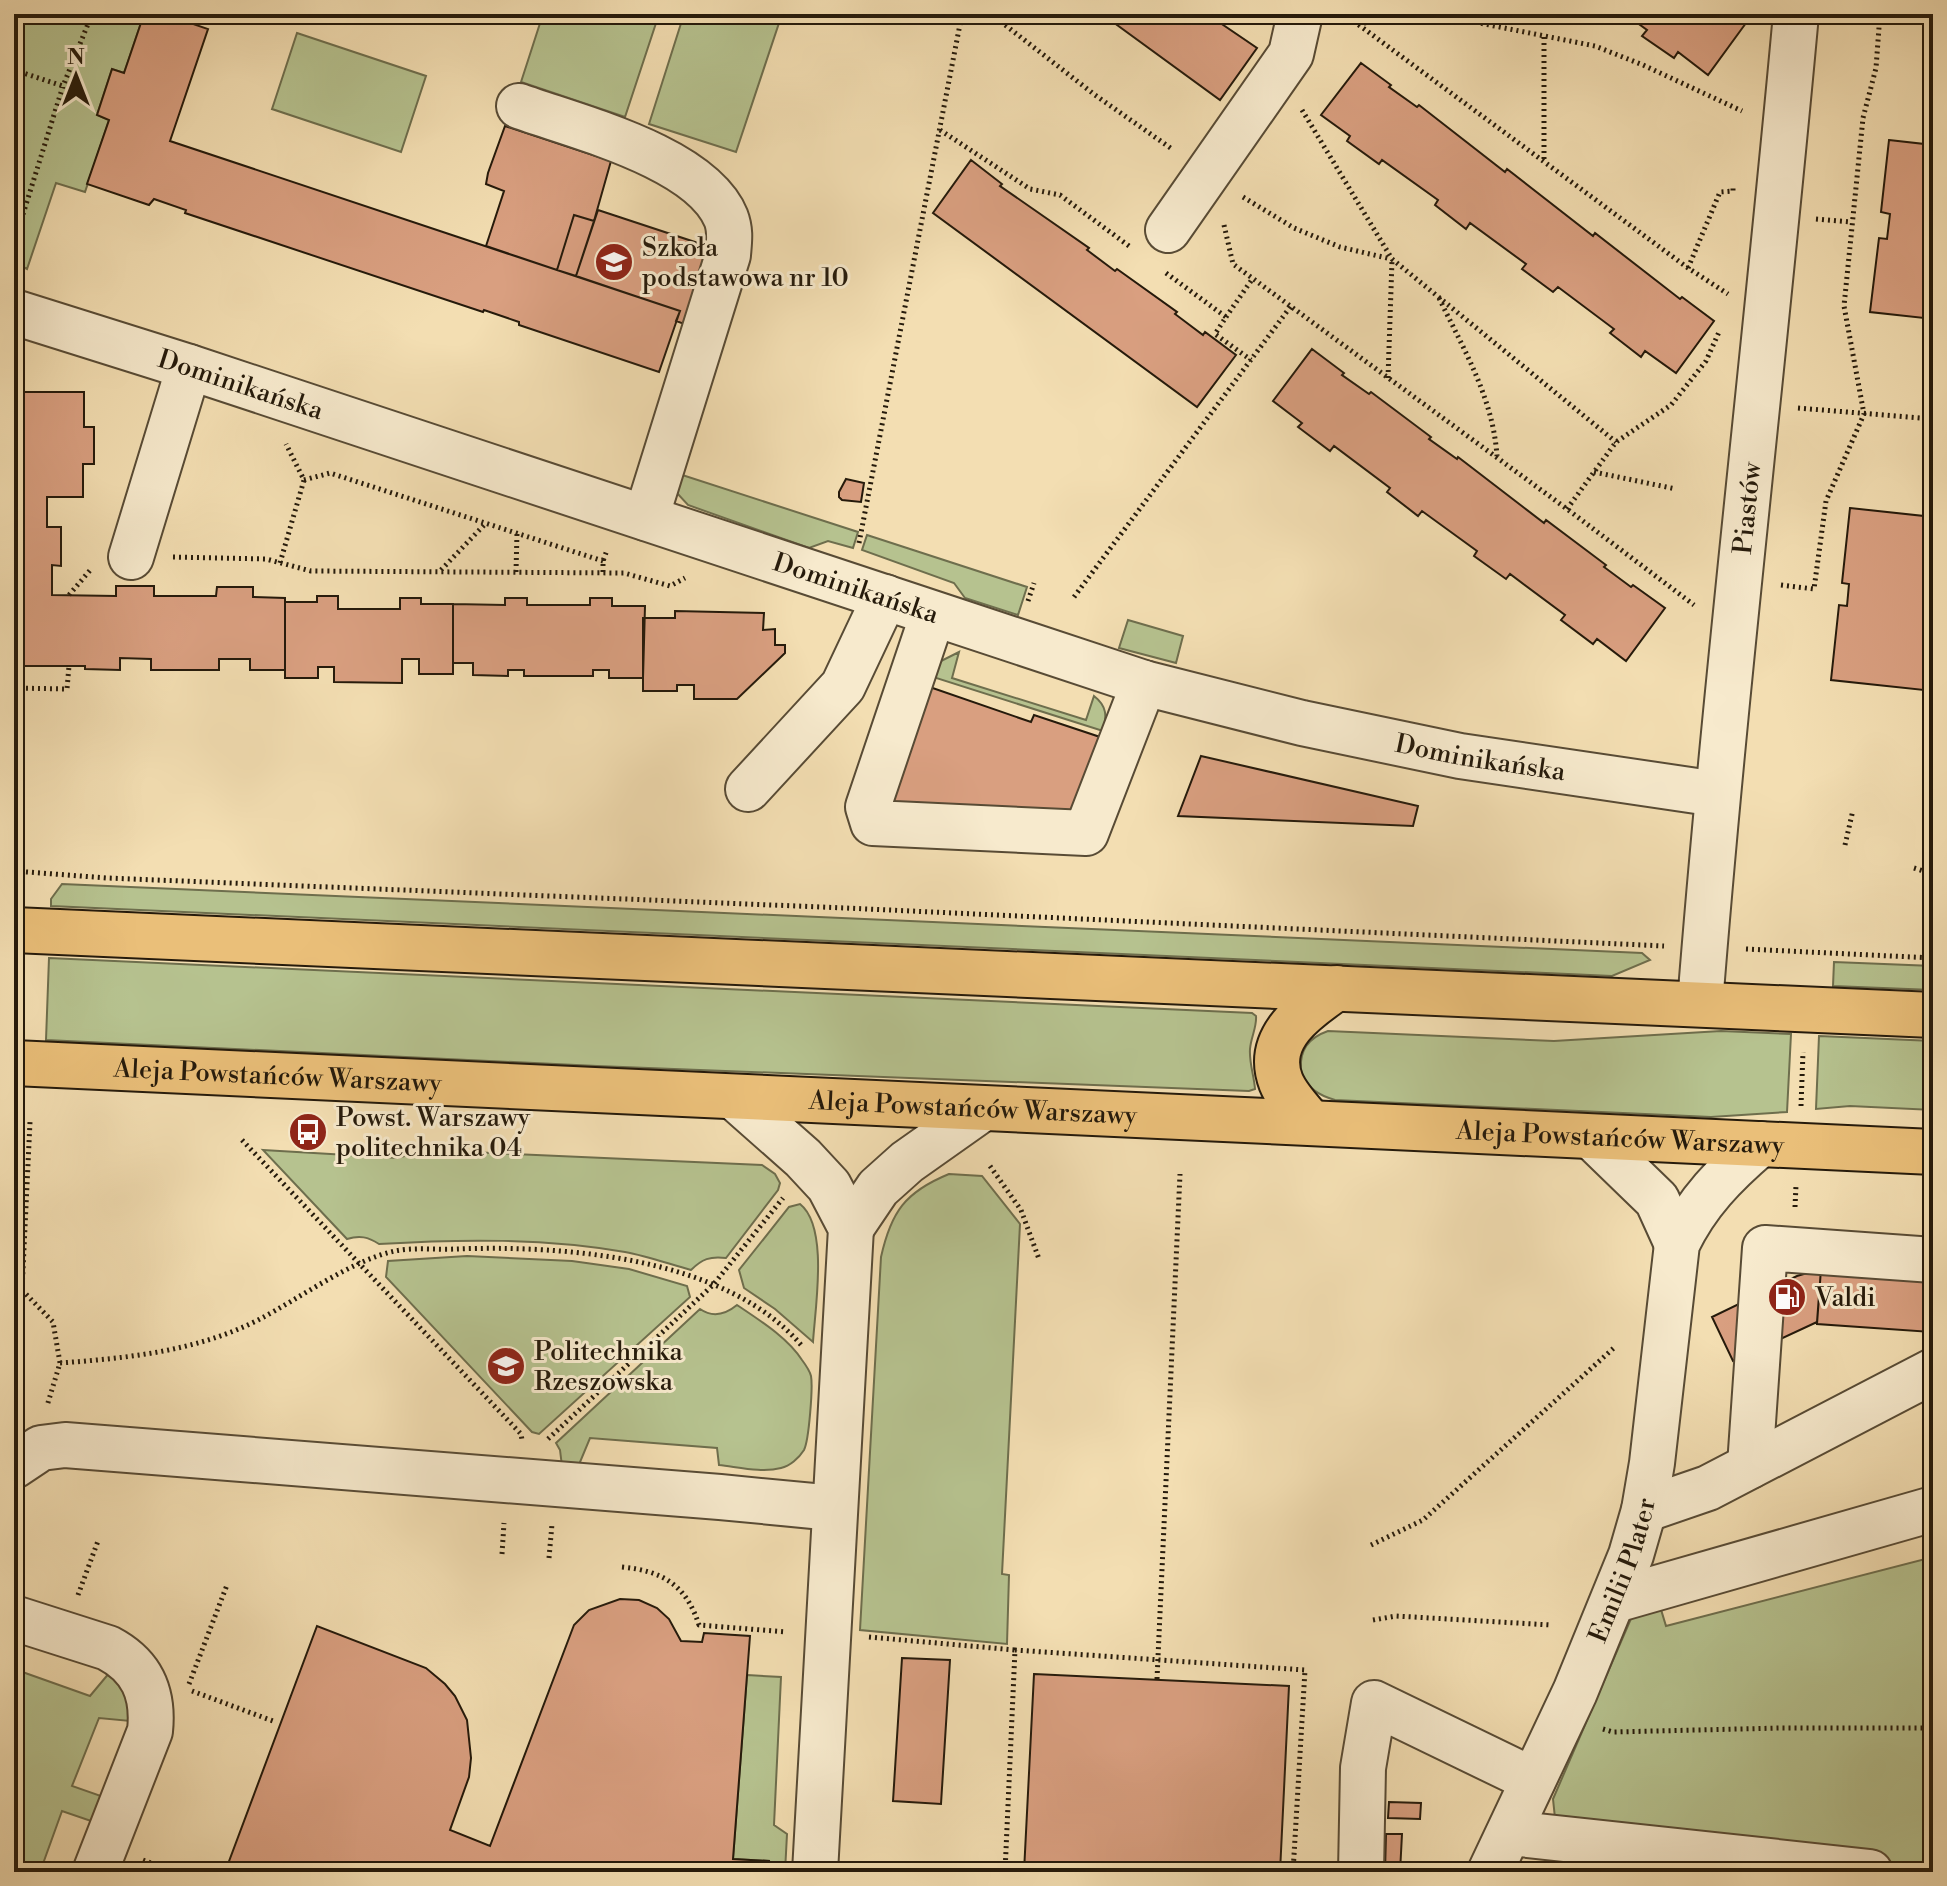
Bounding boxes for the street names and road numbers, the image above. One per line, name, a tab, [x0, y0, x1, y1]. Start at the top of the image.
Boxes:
street label: Dominikańska	[154, 343, 328, 428]
street label: Piastów	[1727, 460, 1768, 556]
street label: Dominikańska	[769, 546, 943, 631]
street label: Dominikańska	[1392, 728, 1568, 789]
street label: Aleja Powstańców Warszawy	[112, 1053, 443, 1100]
street label: Aleja Powstańców Warszawy	[807, 1085, 1138, 1132]
street label: Aleja Powstańców Warszawy	[1454, 1115, 1785, 1162]
street label: Emilii Plater	[1582, 1496, 1663, 1647]

